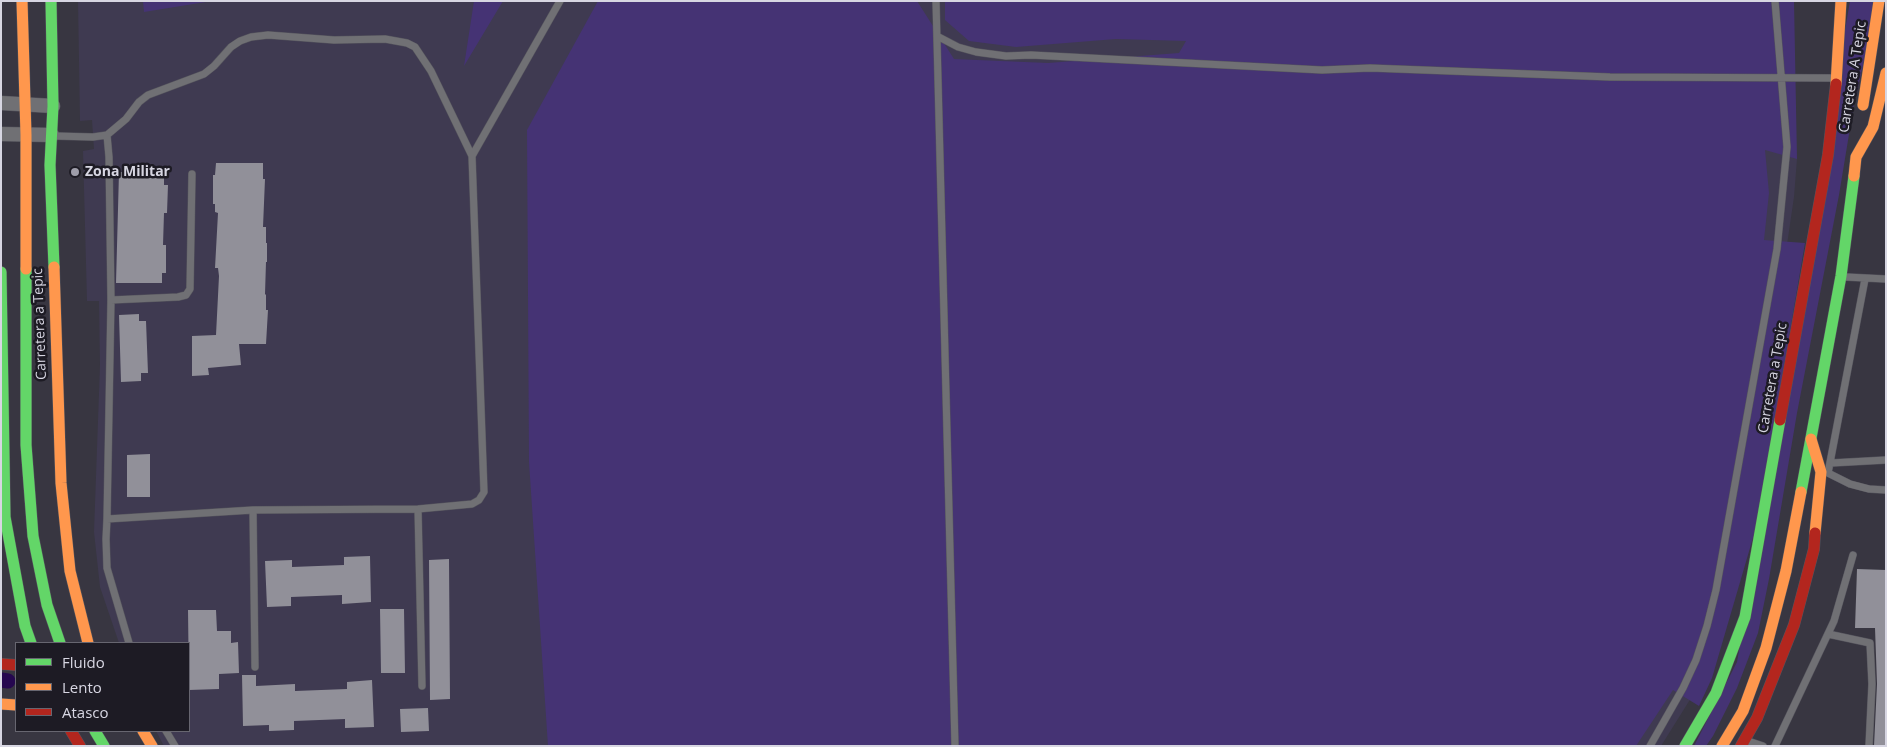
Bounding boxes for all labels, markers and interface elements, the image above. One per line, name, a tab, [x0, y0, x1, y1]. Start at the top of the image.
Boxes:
street label: Carretera A Tepic	[1836, 20, 1870, 134]
place label: Zona Militar	[85, 164, 170, 180]
marker: Zona Militar	[69, 166, 81, 178]
street label: Carretera a Tepic	[30, 268, 50, 380]
street label: Carretera a Tepic	[1755, 322, 1791, 434]
legend	[15, 642, 190, 732]
text: Fluido	[62, 652, 105, 672]
text: Lento	[62, 677, 102, 697]
text: Atasco	[62, 702, 109, 722]

